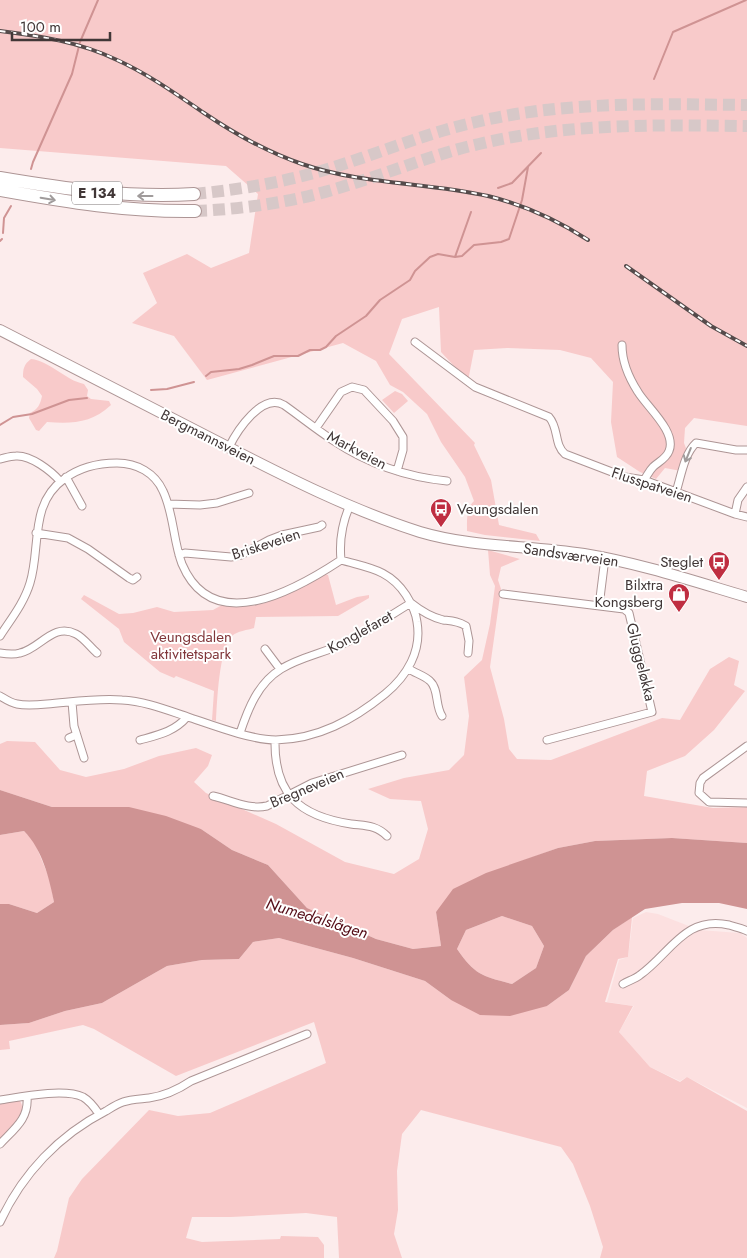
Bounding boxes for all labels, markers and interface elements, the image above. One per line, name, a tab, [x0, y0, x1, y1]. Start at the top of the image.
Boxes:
scale bar	[12, 10, 110, 42]
text: 100 m	[20, 16, 61, 38]
road number: E 134	[72, 182, 122, 204]
one-way arrow	[138, 191, 154, 201]
one-way arrow	[40, 194, 56, 204]
street label: Bergmannsveien	[157, 404, 259, 470]
street label: Markveien	[323, 425, 391, 475]
one-way arrow	[683, 447, 693, 462]
street label: Flusspatveien	[609, 462, 695, 508]
bus stop icon: Veungsdalen	[429, 497, 453, 528]
place label: Veungsdalen	[457, 498, 539, 520]
street label: Briskeveien	[229, 523, 303, 565]
street label: Sandsværveien	[522, 537, 620, 573]
bus stop icon: Steglet	[707, 550, 731, 581]
place label: Steglet	[660, 551, 703, 573]
place label: Bilxtra Kongsberg	[595, 574, 663, 613]
shop icon: Bilxtra Kongsberg	[667, 582, 691, 613]
street label: Konglefaret	[323, 605, 397, 659]
street label: Gluggeløkka	[621, 621, 661, 703]
park label: Veungsdalen aktivitetspark	[150, 626, 232, 665]
street label: Bregneveien	[267, 763, 347, 813]
water label: Numedalslågen	[263, 892, 371, 944]

